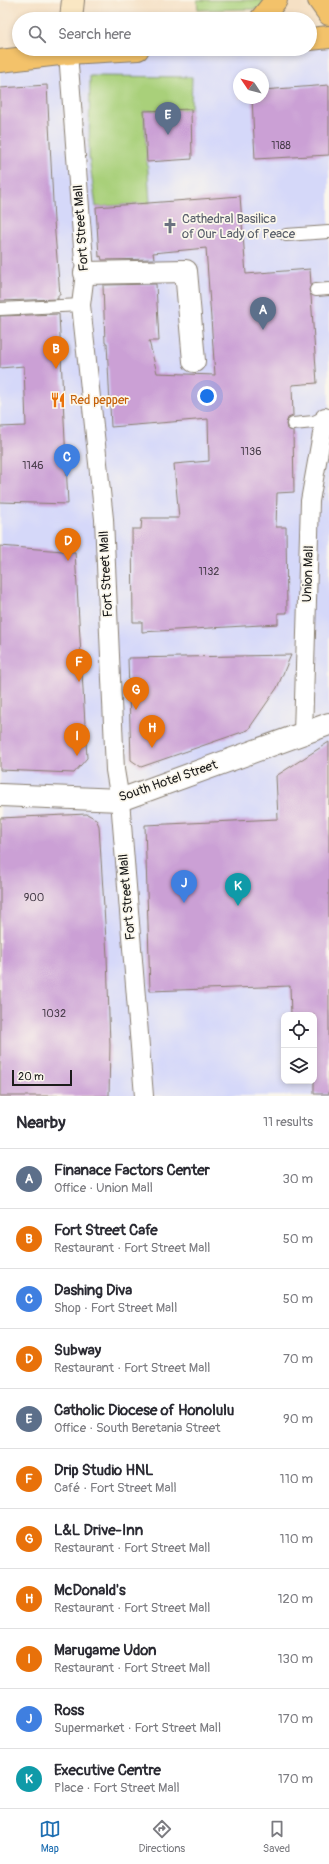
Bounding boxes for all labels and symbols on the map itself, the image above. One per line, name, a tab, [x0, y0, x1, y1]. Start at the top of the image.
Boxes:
north arrow	[233, 68, 269, 104]
pin: E	[155, 102, 181, 135]
house number: 1188	[271, 139, 291, 152]
street label: Fort Street Mall	[70, 184, 92, 272]
place label: Cathedral Basilica of Our Lady of Peace	[182, 211, 296, 242]
church icon: Cathedral Basilica of Our Lady of Peace	[161, 217, 179, 235]
pin: A	[250, 297, 276, 330]
pin: B	[43, 336, 69, 369]
your location	[197, 386, 217, 406]
restaurant icon: Red pepper	[49, 391, 67, 409]
place label: Red pepper	[70, 392, 129, 408]
pin: C	[54, 444, 80, 477]
house number: 1136	[240, 445, 262, 458]
house number: 1146	[22, 459, 44, 472]
pin: D	[55, 528, 81, 561]
street label: Fort Street Mall	[96, 530, 116, 618]
street label: Union Mall	[299, 545, 317, 603]
house number: 1132	[199, 565, 219, 578]
pin: F	[66, 649, 92, 682]
pin: G	[123, 677, 149, 710]
pin: H	[139, 715, 165, 748]
pin: I	[64, 723, 90, 756]
street label: South Hotel Street	[117, 756, 220, 805]
street label: Fort Street Mall	[115, 853, 139, 941]
pin: J	[171, 870, 197, 903]
pin: K	[225, 873, 251, 906]
house number: 900	[24, 891, 44, 904]
house number: 1032	[42, 1007, 66, 1020]
scale bar	[12, 1068, 72, 1087]

